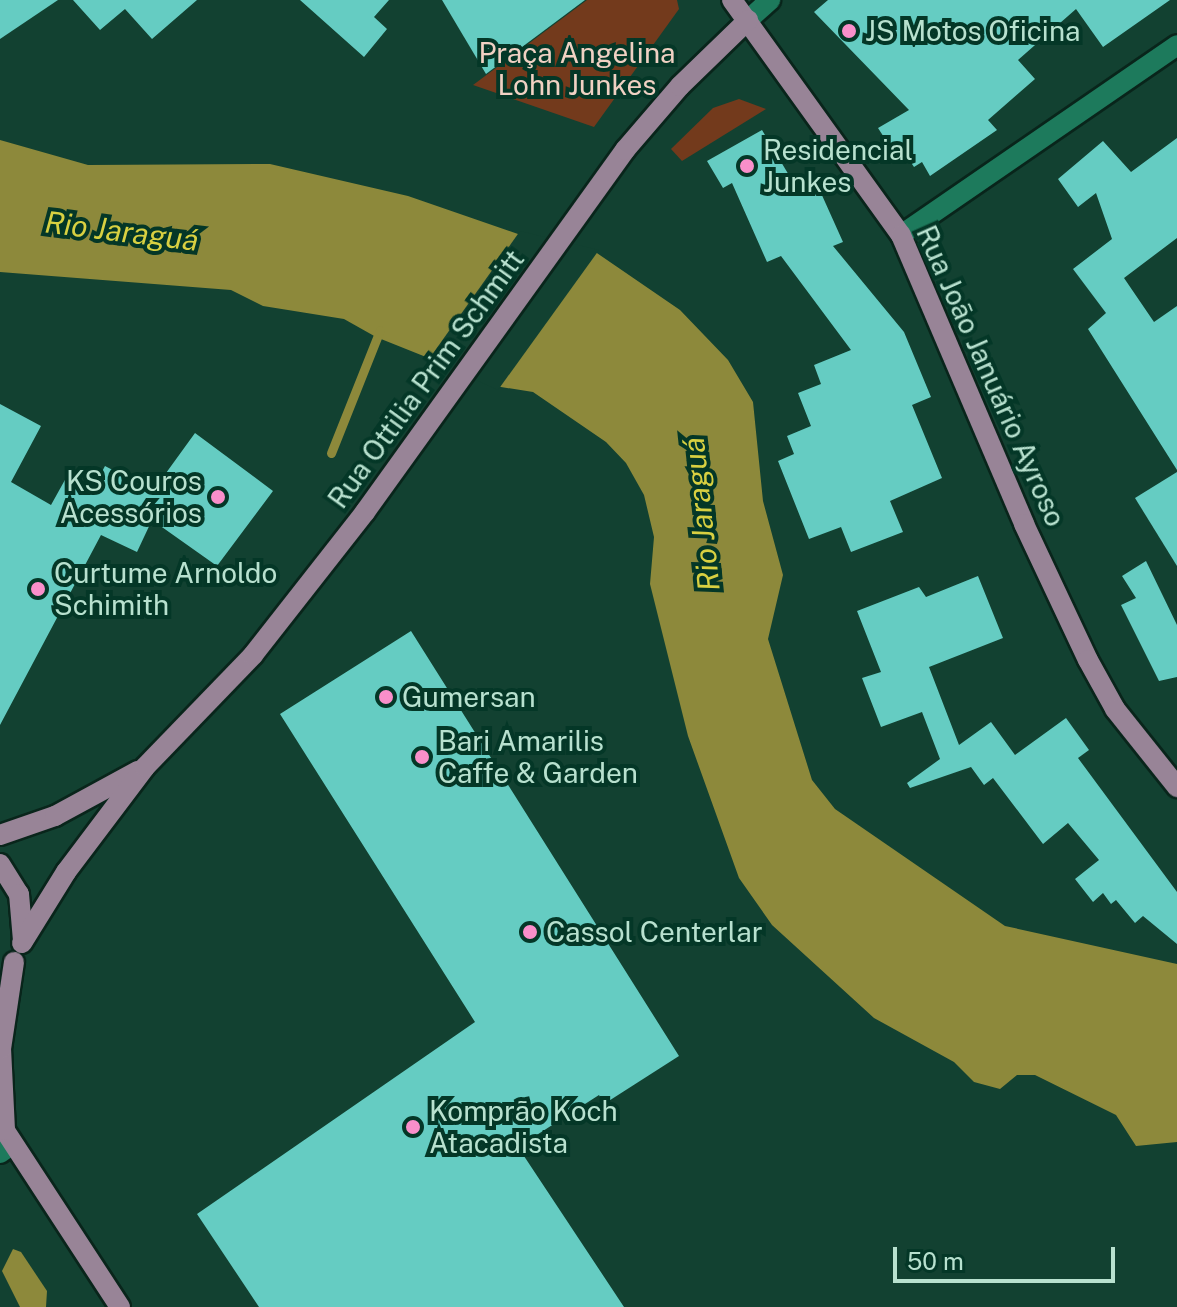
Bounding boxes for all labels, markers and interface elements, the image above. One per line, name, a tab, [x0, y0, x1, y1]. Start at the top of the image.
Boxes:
place label: JS Motos Oficina	[865, 14, 1081, 48]
marker: JS Motos Oficina	[840, 22, 858, 40]
park label: Praça Angelina Lohn Junkes	[479, 36, 675, 102]
place label: Residencial Junkes	[763, 133, 913, 199]
marker: Residencial Junkes	[738, 157, 756, 175]
water label: Rio Jaraguá	[43, 204, 201, 258]
street label: Rua João Januário Ayroso	[909, 220, 1073, 532]
street label: Rua Ottilia Prim Schmitt	[321, 243, 531, 515]
water label: Rio Jaraguá	[675, 435, 727, 593]
place label: KS Couros Acessórios	[60, 464, 202, 530]
marker: KS Couros Acessórios	[209, 488, 227, 506]
place label: Curtume Arnoldo Schimith	[54, 556, 277, 622]
marker: Curtume Arnoldo Schimith	[29, 580, 47, 598]
place label: Gumersan	[402, 680, 536, 714]
marker: Gumersan	[377, 688, 395, 706]
place label: Bari Amarilis Caffe & Garden	[438, 724, 638, 790]
marker: Bari Amarilis Caffe & Garden	[413, 748, 431, 766]
place label: Cassol Centerlar	[546, 915, 763, 949]
marker: Cassol Centerlar	[521, 923, 539, 941]
place label: Komprão Koch Atacadista	[429, 1094, 618, 1160]
marker: Komprão Koch Atacadista	[404, 1118, 422, 1136]
scale bar	[897, 1231, 1119, 1281]
text: 50 m	[907, 1247, 964, 1275]

